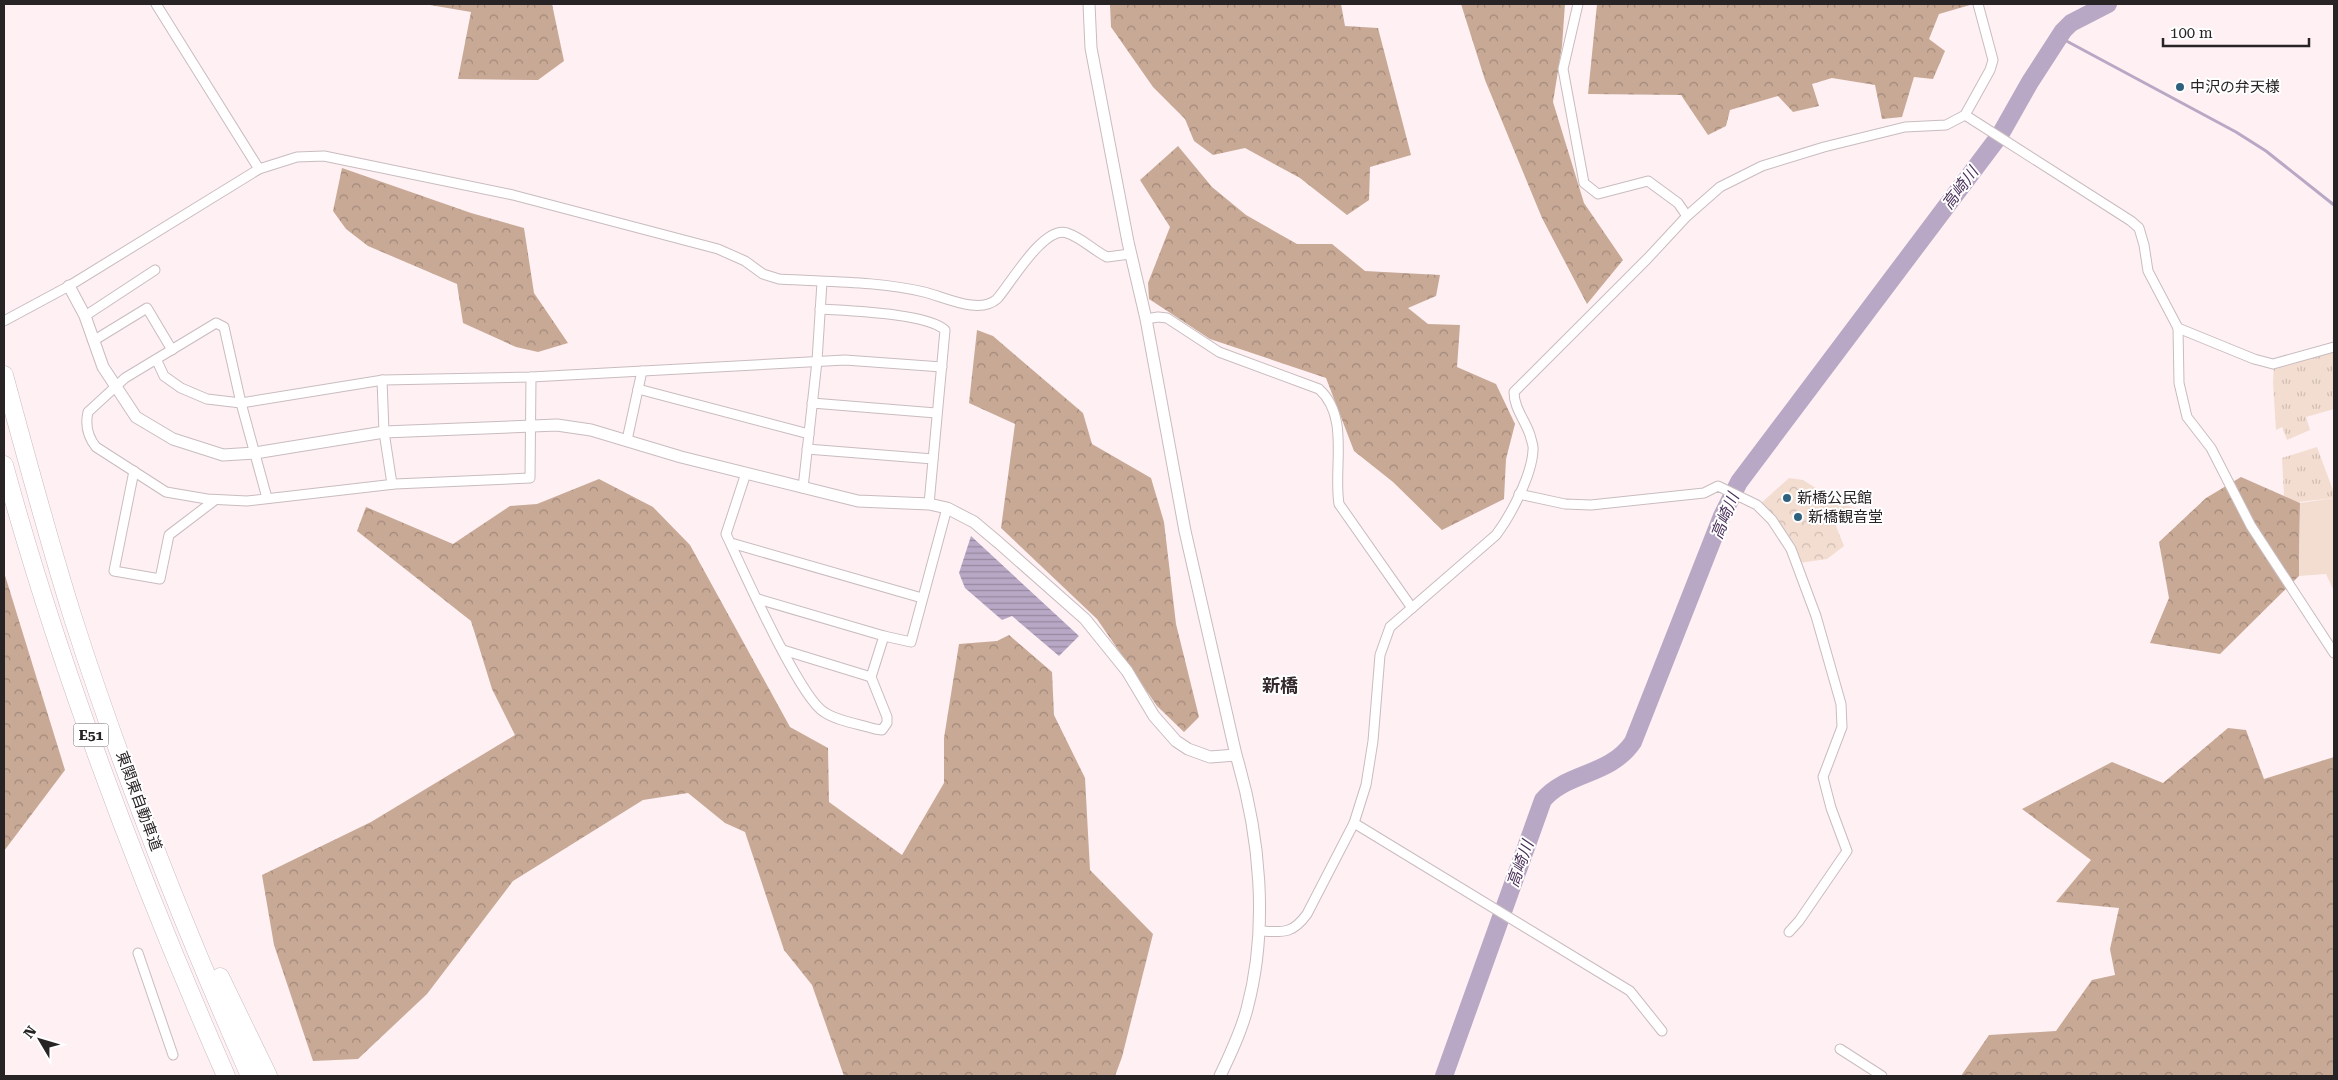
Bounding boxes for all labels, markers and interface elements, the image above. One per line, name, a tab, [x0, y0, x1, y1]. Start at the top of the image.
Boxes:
scale bar	[2163, 15, 2309, 47]
text: 100 m	[2170, 24, 2213, 42]
place label: 中沢の弁天様	[2190, 78, 2280, 96]
marker: 中沢の弁天様	[2174, 81, 2186, 93]
water label: 高崎川	[1938, 162, 1983, 213]
water label: 高崎川	[1707, 488, 1744, 542]
place label: 新橋公民館	[1797, 489, 1872, 507]
marker: 新橋公民館	[1781, 492, 1793, 504]
place label: 新橋観音堂	[1808, 508, 1883, 526]
marker: 新橋観音堂	[1792, 511, 1804, 523]
district label: 新橋	[1262, 675, 1298, 696]
road number: E51	[74, 724, 108, 746]
street label: 東関東自動車道	[113, 749, 165, 853]
water label: 高崎川	[1503, 836, 1538, 890]
north arrow	[15, 1015, 65, 1065]
text: N	[20, 1023, 40, 1041]

